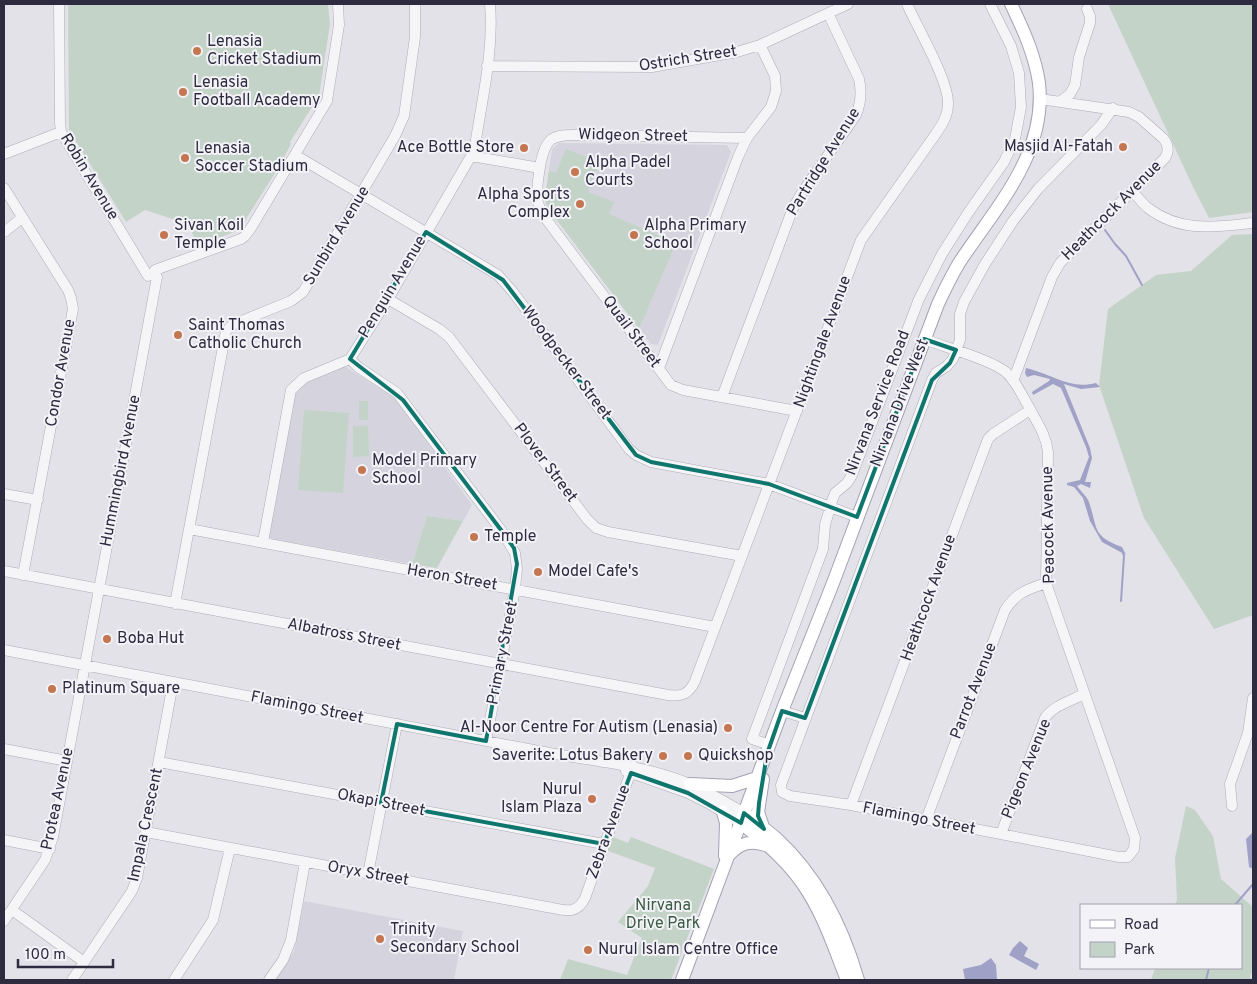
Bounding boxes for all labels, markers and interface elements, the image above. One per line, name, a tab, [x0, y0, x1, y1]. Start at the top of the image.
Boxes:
place label: Lenasia Cricket Stadium	[207, 32, 322, 70]
street label: Ostrich Street	[638, 41, 738, 77]
marker: Lenasia Cricket Stadium	[191, 45, 203, 57]
place label: Lenasia Football Academy	[193, 73, 320, 111]
marker: Lenasia Football Academy	[177, 86, 189, 98]
street label: Partridge Avenue	[783, 104, 865, 220]
street label: Widgeon Street	[578, 125, 688, 147]
street label: Robin Avenue	[55, 130, 123, 224]
place label: Masjid Al-Fatah	[1004, 137, 1113, 157]
place label: Ace Bottle Store	[397, 138, 514, 158]
place label: Lenasia Soccer Stadium	[195, 139, 308, 177]
marker: Masjid Al-Fatah	[1117, 141, 1129, 153]
marker: Ace Bottle Store	[518, 142, 530, 154]
marker: Lenasia Soccer Stadium	[179, 152, 191, 164]
place label: Alpha Padel Courts	[585, 153, 671, 191]
street label: Heathcock Avenue	[1058, 157, 1166, 265]
marker: Alpha Padel Courts	[569, 166, 581, 178]
street label: Sunbird Avenue	[300, 183, 374, 289]
place label: Alpha Sports Complex	[477, 185, 570, 223]
marker: Alpha Sports Complex	[574, 198, 586, 210]
place label: Sivan Koil Temple	[174, 216, 244, 254]
place label: Alpha Primary School	[644, 216, 747, 254]
marker: Sivan Koil Temple	[158, 229, 170, 241]
marker: Alpha Primary School	[628, 229, 640, 241]
street label: Penguin Avenue	[355, 232, 431, 342]
street label: Nightingale Avenue	[790, 273, 856, 411]
street label: Quail Street	[597, 292, 665, 372]
street label: Woodpecker Street	[517, 302, 615, 424]
place label: Saint Thomas Catholic Church	[188, 316, 302, 354]
street label: Condor Avenue	[42, 317, 80, 429]
street label: Nirvana Service Road	[841, 328, 915, 478]
marker: Saint Thomas Catholic Church	[172, 329, 184, 341]
street label: Nirvana Drive West	[866, 336, 934, 470]
street label: Hummingbird Avenue	[96, 393, 146, 549]
street label: Plover Street	[509, 419, 581, 507]
place label: Model Primary School	[372, 451, 477, 489]
marker: Model Primary School	[356, 464, 368, 476]
street label: Peacock Avenue	[1038, 466, 1060, 584]
place label: Temple	[484, 527, 536, 547]
marker: Temple	[468, 531, 480, 543]
street label: Heathcock Avenue	[897, 532, 961, 664]
street label: Heron Street	[405, 560, 499, 596]
place label: Model Cafe's	[548, 562, 639, 582]
marker: Model Cafe's	[532, 566, 544, 578]
street label: Primary Street	[483, 599, 523, 707]
street label: Albatross Street	[286, 614, 402, 656]
place label: Boba Hut	[117, 629, 184, 649]
marker: Boba Hut	[101, 633, 113, 645]
street label: Parrot Avenue	[946, 640, 1002, 742]
place label: Platinum Square	[62, 679, 180, 699]
marker: Platinum Square	[46, 683, 58, 695]
street label: Flamingo Street	[249, 687, 365, 729]
street label: Pigeon Avenue	[998, 716, 1056, 822]
place label: Al-Noor Centre For Autism (Lenasia)	[460, 718, 718, 738]
marker: Al-Noor Centre For Autism (Lenasia)	[722, 722, 734, 734]
street label: Protea Avenue	[37, 746, 79, 852]
place label: Saverite: Lotus Bakery	[492, 746, 653, 766]
place label: Quickshop	[698, 746, 774, 766]
marker: Saverite: Lotus Bakery	[657, 750, 669, 762]
marker: Quickshop	[682, 750, 694, 762]
street label: Impala Crescent	[124, 766, 168, 884]
place label: Nurul Islam Plaza	[501, 780, 582, 818]
street label: Zebra Avenue	[583, 782, 635, 882]
street label: Okapi Street	[335, 785, 427, 821]
marker: Nurul Islam Plaza	[586, 793, 598, 805]
street label: Flamingo Street	[861, 798, 977, 840]
street label: Oryx Street	[326, 857, 410, 891]
park label: Nirvana Drive Park	[626, 896, 700, 934]
legend	[1080, 904, 1242, 969]
text: Road	[1124, 916, 1159, 935]
place label: Trinity Secondary School	[390, 920, 519, 958]
marker: Trinity Secondary School	[374, 933, 386, 945]
scale bar	[18, 936, 112, 968]
place label: Nurul Islam Centre Office	[598, 940, 778, 960]
text: Park	[1124, 941, 1155, 960]
marker: Nurul Islam Centre Office	[582, 944, 594, 956]
text: 100 m	[25, 946, 66, 965]

